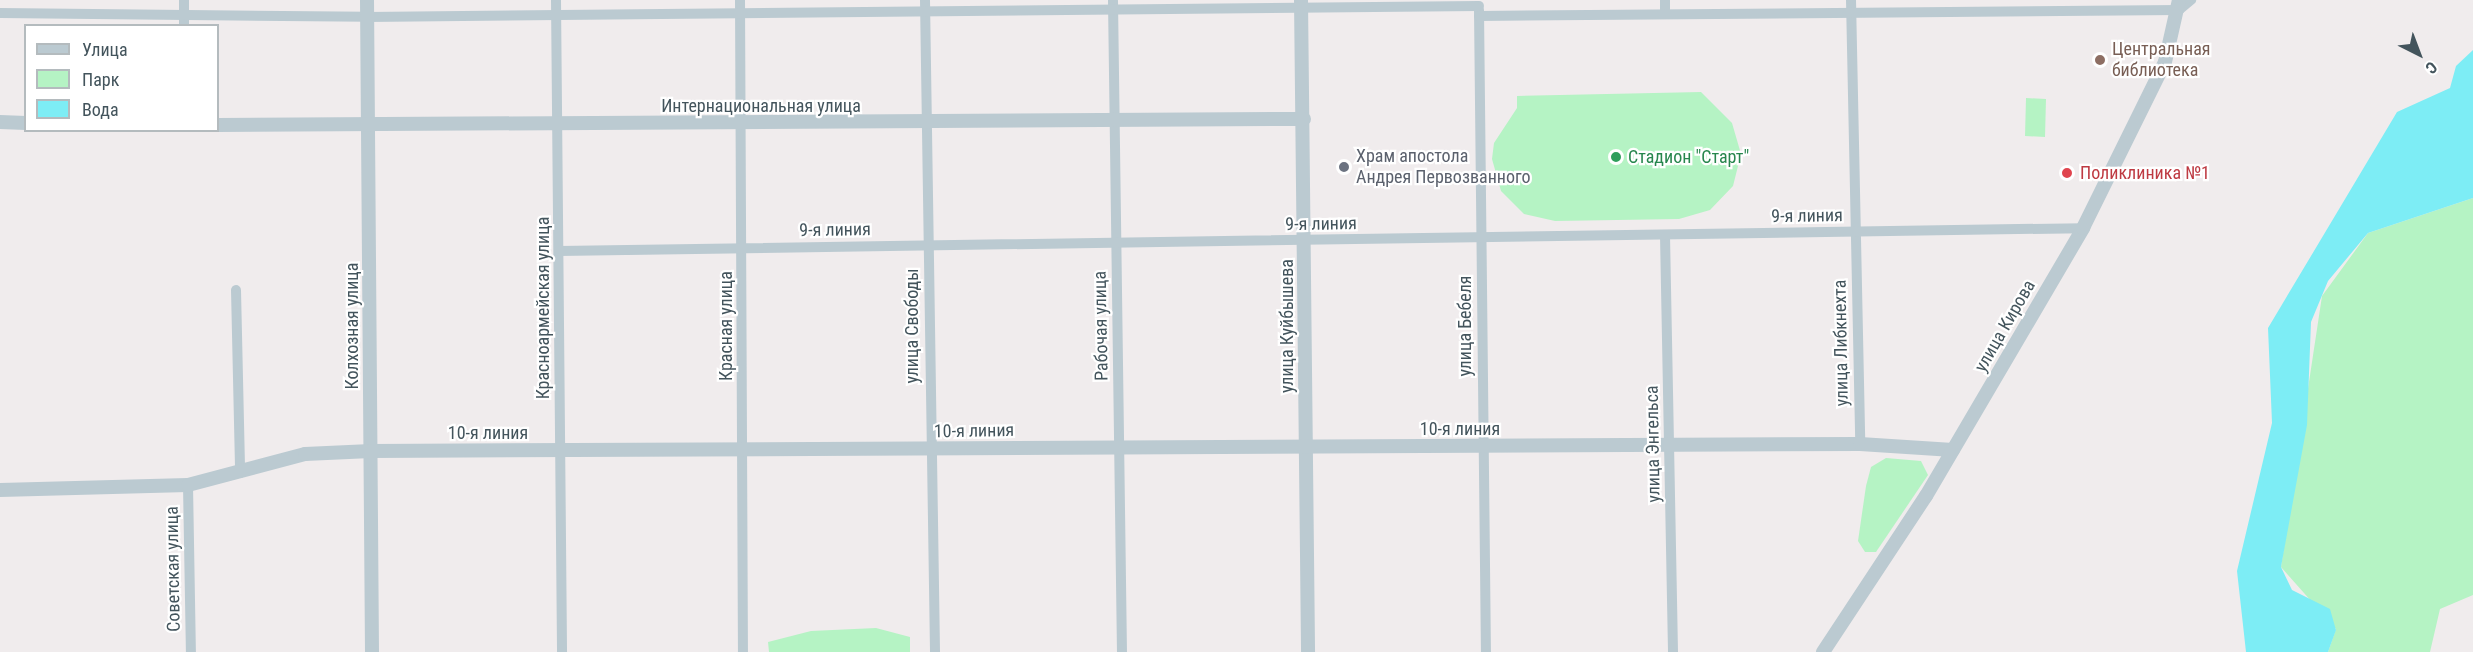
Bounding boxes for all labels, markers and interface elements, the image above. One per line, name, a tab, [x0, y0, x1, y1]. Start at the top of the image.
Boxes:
legend	[24, 24, 219, 132]
north arrow	[2389, 24, 2449, 84]
text: Улица	[82, 39, 128, 60]
place label: Центральная библиотека	[2112, 39, 2211, 82]
marker: Центральная библиотека	[2093, 53, 2107, 67]
text: С	[2422, 58, 2441, 78]
text: Парк	[82, 69, 119, 90]
street label: Интернациональная улица	[661, 95, 861, 117]
text: Вода	[82, 99, 119, 120]
place label: Храм апостола Андрея Первозванного	[1356, 146, 1531, 188]
place label: Стадион "Старт"	[1628, 146, 1749, 168]
marker: Стадион "Старт"	[1609, 150, 1623, 164]
marker: Храм апостола Андрея Первозванного	[1337, 160, 1351, 174]
place label: Поликлиника №1	[2080, 162, 2210, 184]
marker: Поликлиника №1	[2058, 164, 2076, 182]
street label: 9-я линия	[1771, 205, 1843, 227]
street label: 9-я линия	[1285, 213, 1357, 235]
street label: Красноармейская улица	[532, 217, 554, 399]
street label: 9-я линия	[799, 219, 871, 241]
street label: улица Куйбышева	[1276, 259, 1298, 393]
street label: Колхозная улица	[341, 263, 363, 389]
street label: улица Свободы	[901, 268, 923, 384]
street label: Красная улица	[715, 271, 737, 381]
street label: Рабочая улица	[1089, 271, 1113, 381]
street label: улица Бебеля	[1454, 275, 1476, 377]
street label: улица Кирова	[1970, 276, 2040, 376]
street label: улица Либкнехта	[1829, 279, 1853, 407]
street label: улица Энгельса	[1641, 385, 1665, 503]
street label: 10-я линия	[1420, 418, 1500, 440]
street label: 10-я линия	[934, 419, 1014, 443]
street label: 10-я линия	[448, 422, 528, 444]
street label: Советская улица	[161, 506, 185, 632]

